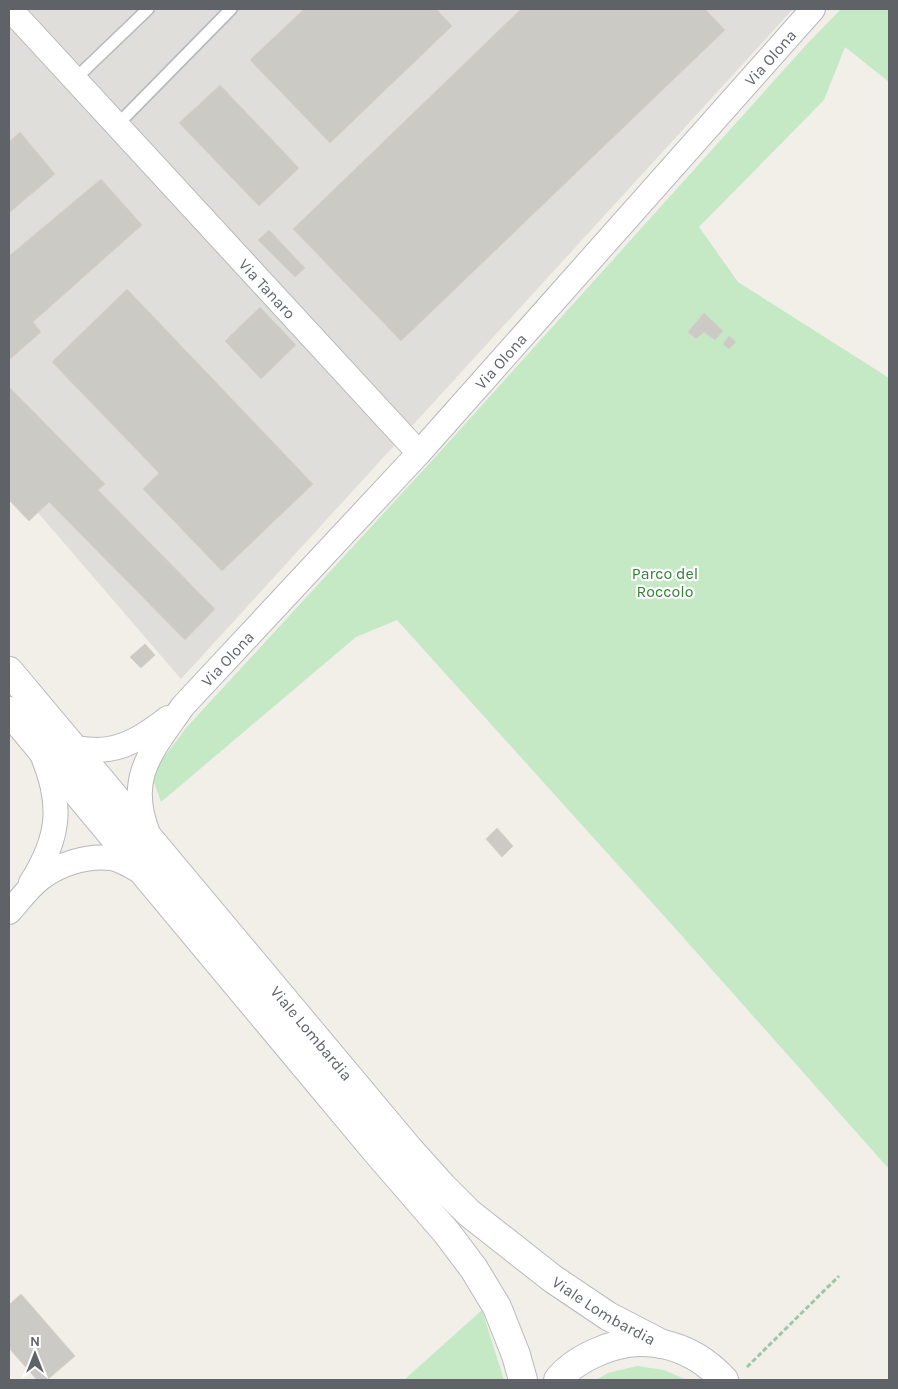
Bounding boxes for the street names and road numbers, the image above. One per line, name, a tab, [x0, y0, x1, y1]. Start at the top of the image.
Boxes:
street label: Via Olona	[741, 26, 800, 90]
street label: Via Tanaro	[235, 255, 299, 323]
street label: Via Olona	[471, 329, 531, 393]
street label: Via Olona	[197, 627, 258, 690]
street label: Viale Lombardia	[266, 982, 356, 1085]
street label: Viale Lombardia	[549, 1272, 659, 1349]

